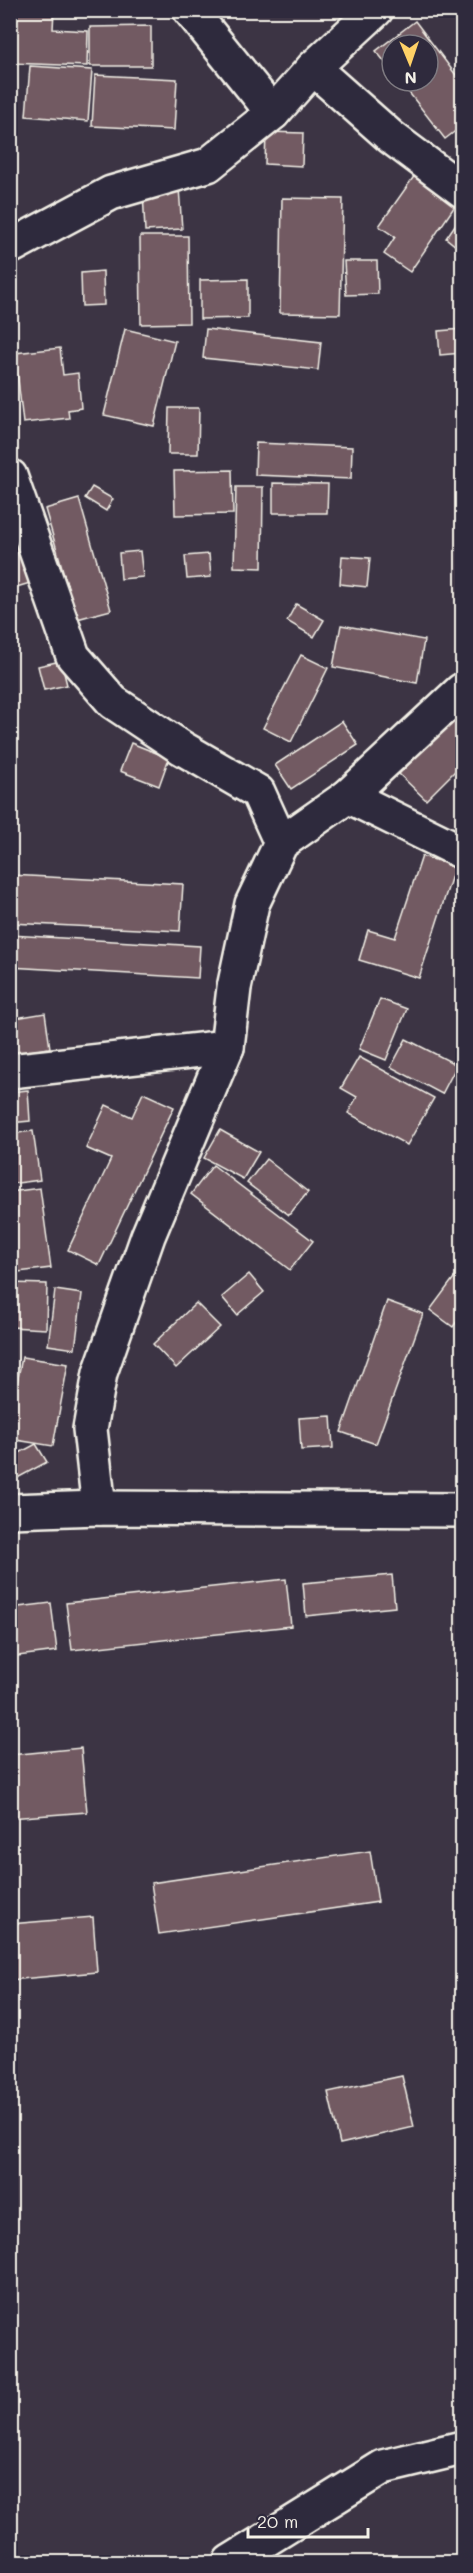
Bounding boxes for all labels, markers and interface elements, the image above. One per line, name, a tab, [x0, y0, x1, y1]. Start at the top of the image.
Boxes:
north arrow	[380, 33, 440, 93]
text: N	[404, 68, 417, 89]
scale bar	[248, 2501, 368, 2539]
text: 20 m	[257, 2509, 298, 2533]

